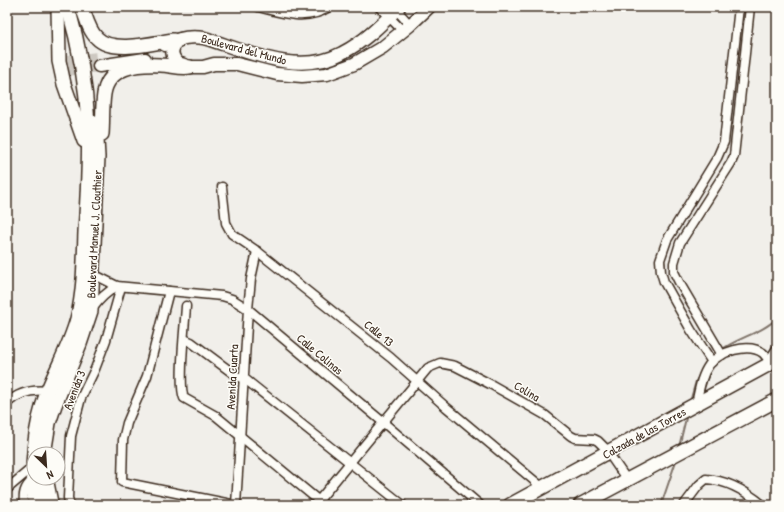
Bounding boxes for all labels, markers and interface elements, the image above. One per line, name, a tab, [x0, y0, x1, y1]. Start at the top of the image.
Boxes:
street label: Boulevard del Mundo	[200, 29, 289, 69]
street label: Boulevard Manuel J. Clouthier	[82, 169, 106, 299]
street label: Calle 13	[361, 316, 397, 350]
street label: Calle Colinas	[293, 329, 347, 379]
street label: Avenida Cuarta	[222, 344, 242, 410]
street label: Avenida 3	[59, 368, 89, 412]
street label: Colina	[511, 377, 543, 405]
street label: Calzada de las Torres	[599, 403, 689, 463]
north arrow	[26, 446, 66, 486]
text: N	[44, 467, 56, 483]

